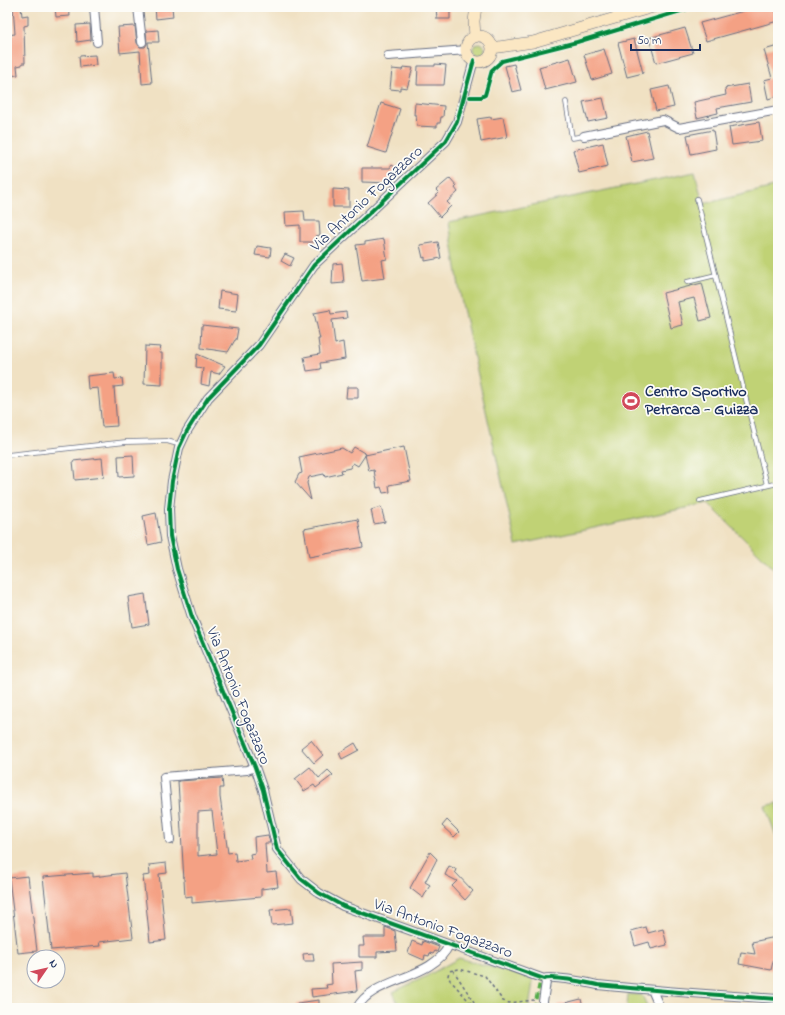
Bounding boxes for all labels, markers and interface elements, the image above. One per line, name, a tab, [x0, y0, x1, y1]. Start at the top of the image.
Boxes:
scale bar	[631, 26, 700, 52]
text: 50 m	[637, 32, 661, 50]
street label: Via Antonio Fogazzaro	[304, 140, 429, 259]
place label: Centro Sportivo Petrarca - Guizza	[645, 380, 759, 422]
sports icon: Centro Sportivo Petrarca - Guizza	[620, 390, 642, 412]
street label: Via Antonio Fogazzaro	[199, 623, 277, 769]
street label: Via Antonio Fogazzaro	[369, 892, 516, 965]
north arrow	[26, 949, 66, 989]
text: N	[45, 956, 62, 972]

